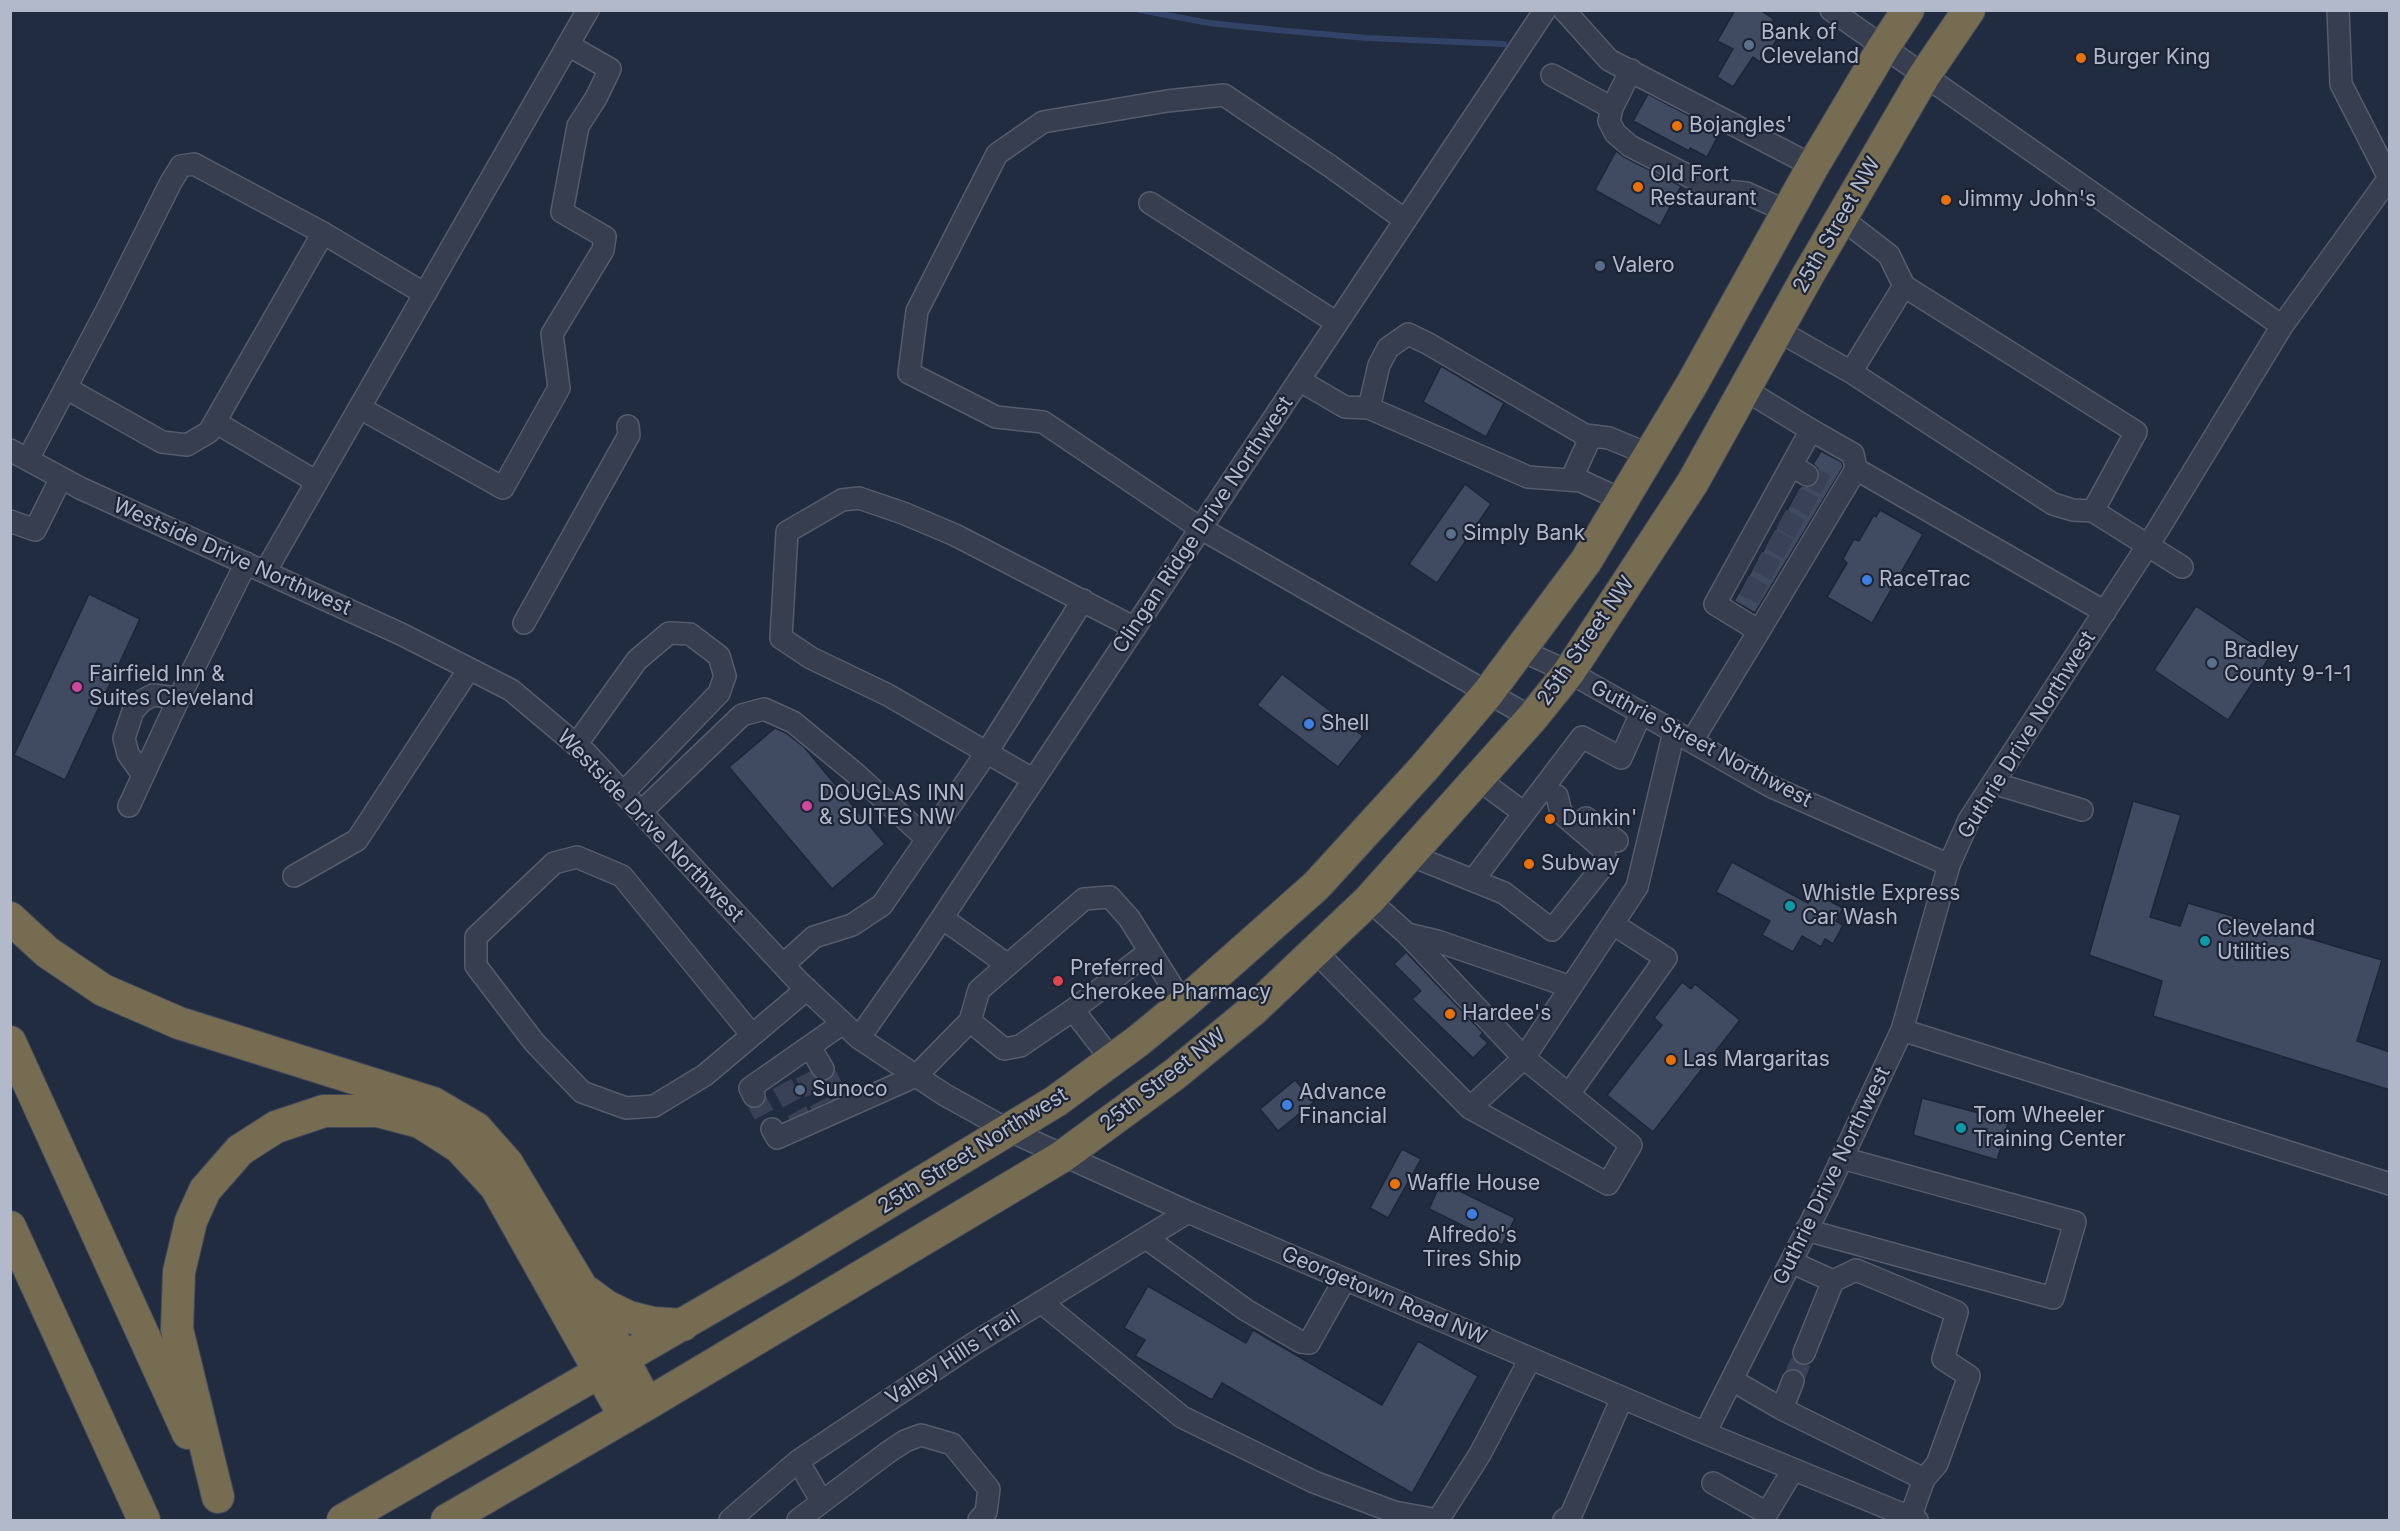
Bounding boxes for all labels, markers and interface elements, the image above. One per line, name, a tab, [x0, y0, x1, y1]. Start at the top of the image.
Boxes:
place label: Bank of Cleveland	[1761, 20, 1859, 70]
marker: Bank of Cleveland	[1742, 38, 1756, 52]
place label: Burger King	[2093, 45, 2210, 71]
marker: Burger King	[2074, 51, 2088, 65]
place label: Bojangles'	[1689, 113, 1792, 139]
marker: Bojangles'	[1670, 119, 1684, 133]
street label: 25th Street NW	[1788, 153, 1886, 297]
place label: Old Fort Restaurant	[1650, 162, 1757, 212]
marker: Old Fort Restaurant	[1631, 180, 1645, 194]
place label: Jimmy John's	[1958, 187, 2096, 213]
marker: Jimmy John's	[1939, 193, 1953, 207]
place label: Valero	[1612, 253, 1675, 279]
marker: Valero	[1593, 259, 1607, 273]
street label: Clingan Ridge Drive Northwest	[1107, 392, 1299, 658]
street label: Westside Drive Northwest	[109, 493, 355, 621]
place label: Simply Bank	[1463, 521, 1585, 547]
marker: Simply Bank	[1444, 527, 1458, 541]
place label: RaceTrac	[1879, 567, 1971, 593]
street label: 25th Street NW	[1532, 571, 1640, 711]
marker: RaceTrac	[1860, 573, 1874, 587]
street label: Guthrie Drive Northwest	[1953, 627, 2101, 843]
place label: Bradley County 9-1-1	[2224, 638, 2351, 688]
marker: Bradley County 9-1-1	[2205, 656, 2219, 670]
place label: Fairfield Inn & Suites Cleveland	[89, 662, 254, 712]
street label: Guthrie Street Northwest	[1586, 675, 1816, 813]
marker: Fairfield Inn & Suites Cleveland	[70, 680, 84, 694]
place label: Shell	[1321, 711, 1369, 737]
marker: Shell	[1302, 717, 1316, 731]
street label: Westside Drive Northwest	[551, 725, 749, 927]
place label: DOUGLAS INN & SUITES NW	[819, 781, 965, 831]
marker: DOUGLAS INN & SUITES NW	[800, 799, 814, 813]
place label: Dunkin'	[1562, 806, 1637, 832]
marker: Dunkin'	[1543, 812, 1557, 826]
place label: Subway	[1541, 851, 1620, 877]
marker: Subway	[1522, 857, 1536, 871]
place label: Whistle Express Car Wash	[1802, 881, 1960, 931]
marker: Whistle Express Car Wash	[1783, 899, 1797, 913]
place label: Cleveland Utilities	[2217, 916, 2315, 966]
marker: Cleveland Utilities	[2198, 934, 2212, 948]
place label: Preferred Cherokee Pharmacy	[1070, 956, 1271, 1006]
marker: Preferred Cherokee Pharmacy	[1051, 974, 1065, 988]
place label: Hardee's	[1462, 1001, 1551, 1027]
marker: Hardee's	[1443, 1007, 1457, 1021]
street label: 25th Street NW	[1095, 1023, 1231, 1137]
place label: Las Margaritas	[1683, 1047, 1830, 1073]
marker: Las Margaritas	[1664, 1053, 1678, 1067]
street label: Guthrie Drive Northwest	[1768, 1063, 1896, 1289]
place label: Sunoco	[812, 1077, 887, 1103]
place label: Advance Financial	[1299, 1080, 1387, 1130]
street label: 25th Street Northwest	[874, 1082, 1072, 1220]
marker: Sunoco	[793, 1083, 807, 1097]
marker: Advance Financial	[1280, 1098, 1294, 1112]
place label: Tom Wheeler Training Center	[1973, 1103, 2126, 1153]
marker: Tom Wheeler Training Center	[1954, 1121, 1968, 1135]
place label: Waffle House	[1407, 1171, 1540, 1197]
marker: Waffle House	[1388, 1177, 1402, 1191]
marker: Alfredo's Tires Ship	[1465, 1207, 1479, 1221]
place label: Alfredo's Tires Ship	[1422, 1223, 1522, 1273]
street label: Georgetown Road NW	[1278, 1241, 1490, 1351]
street label: Valley Hills Trail	[881, 1305, 1025, 1411]

